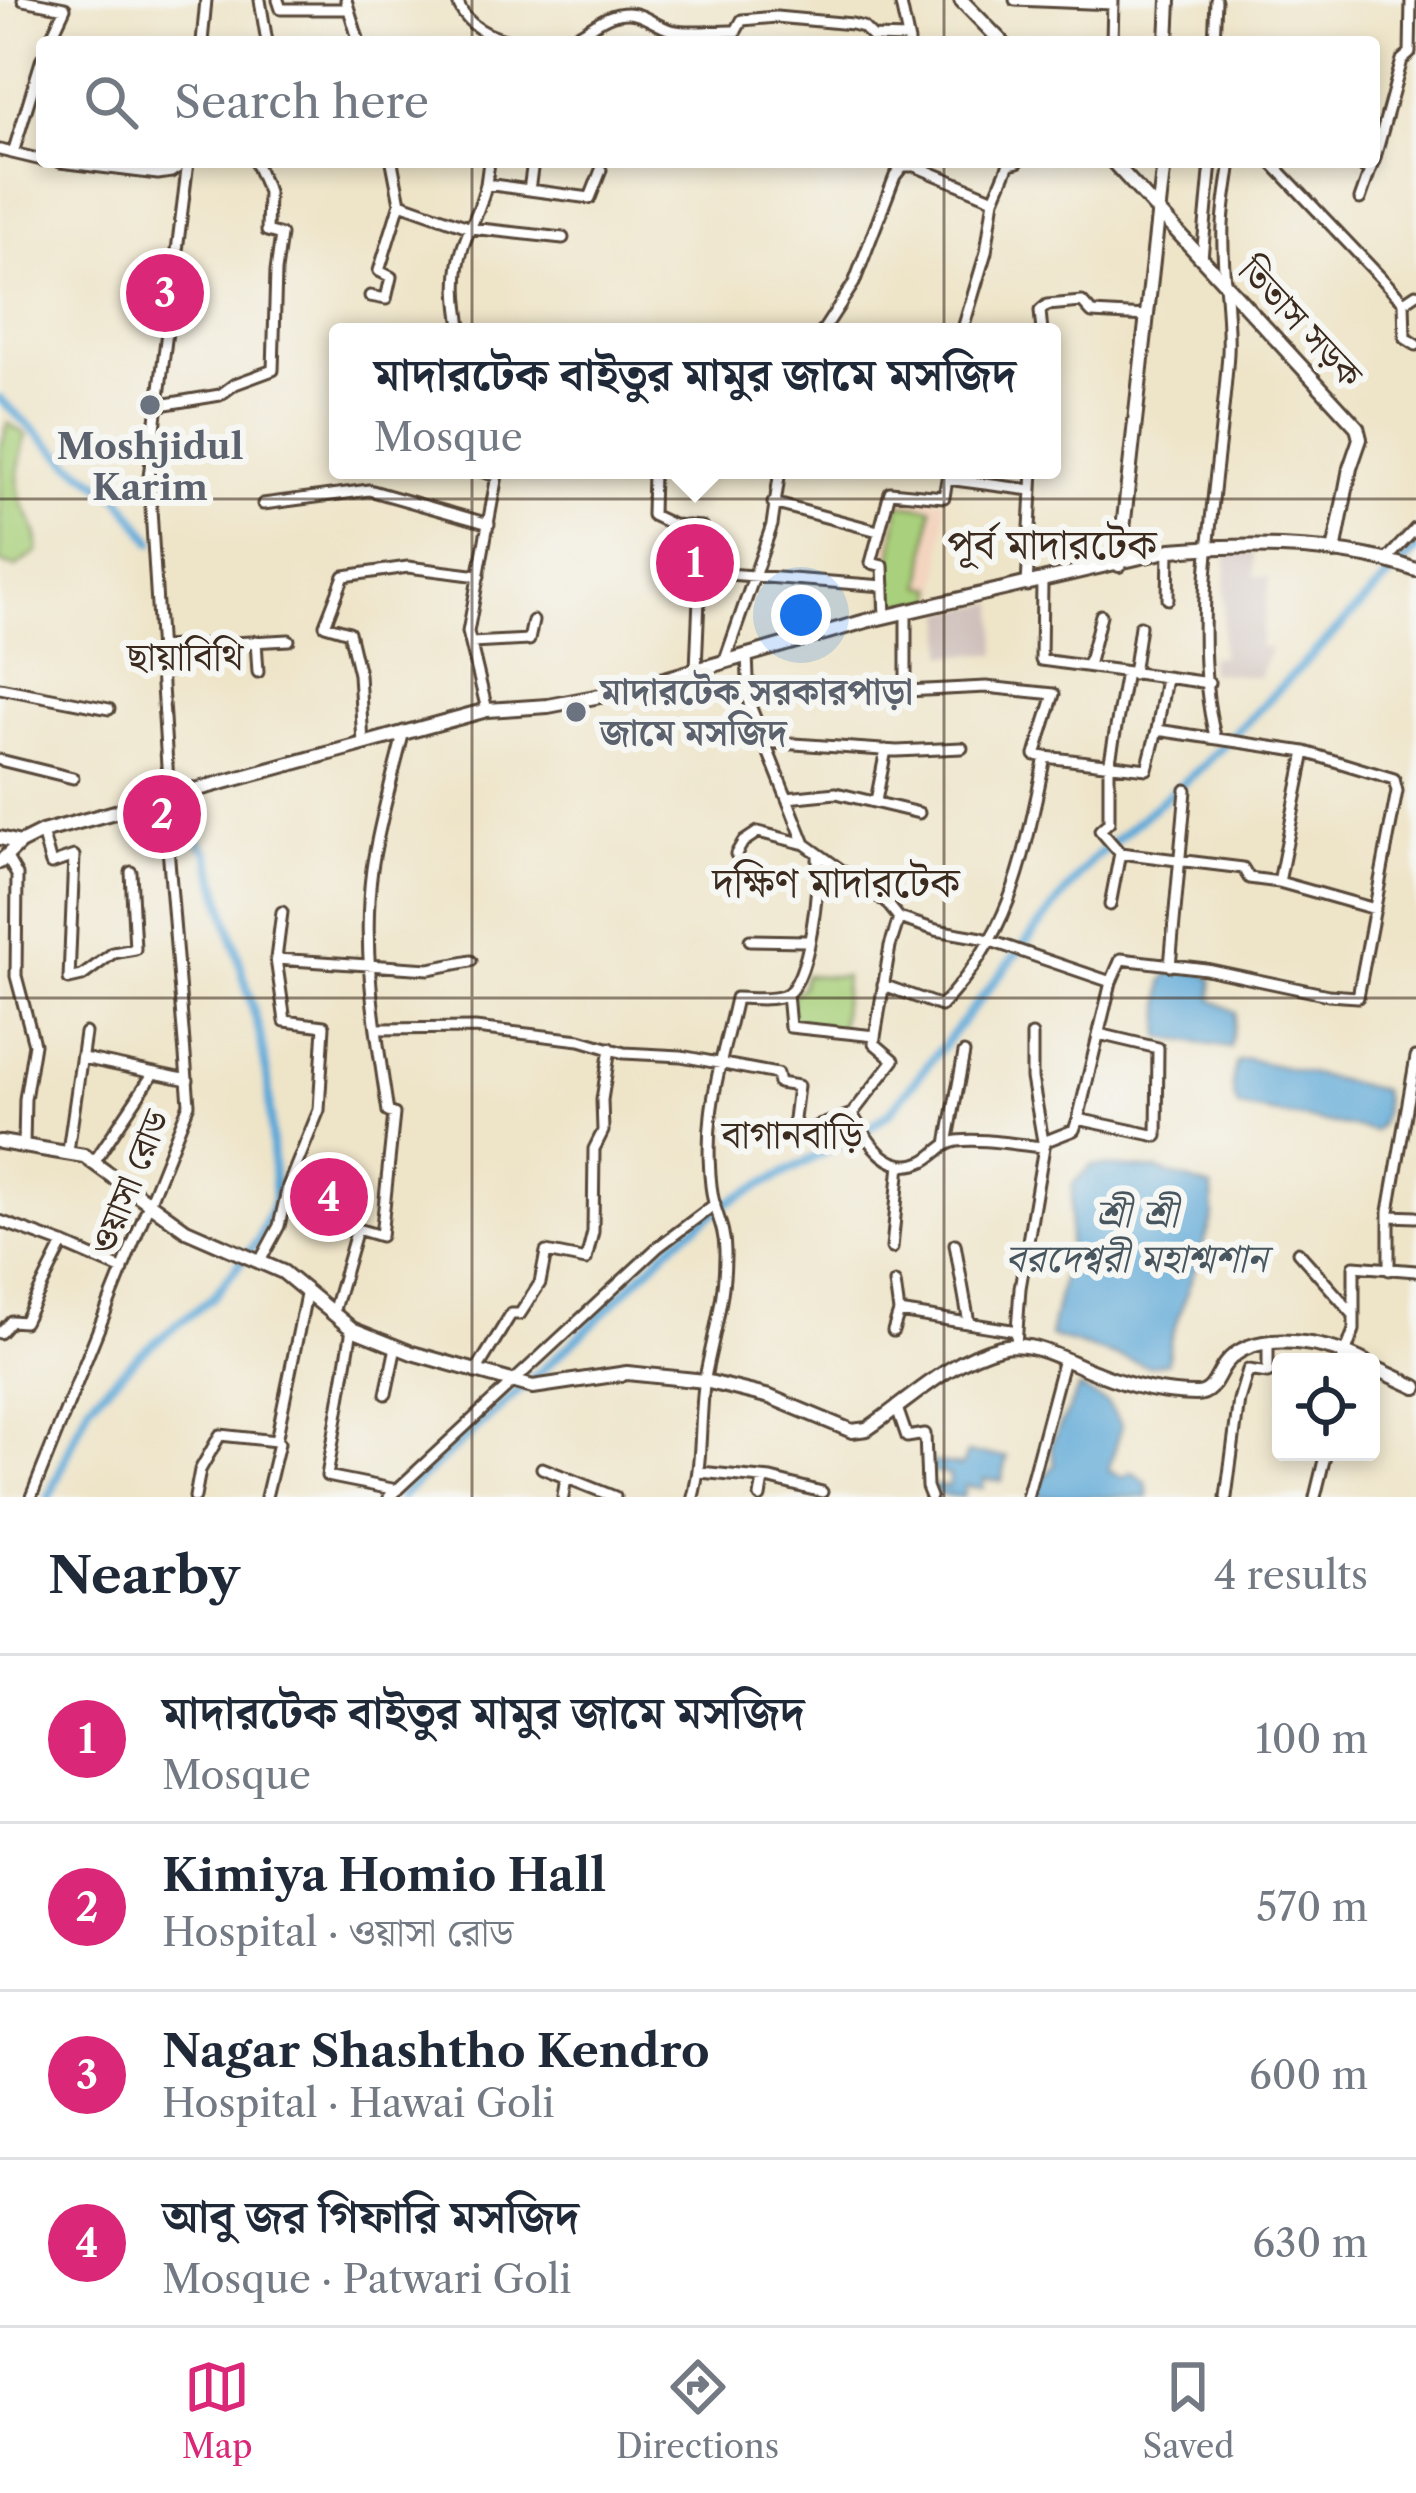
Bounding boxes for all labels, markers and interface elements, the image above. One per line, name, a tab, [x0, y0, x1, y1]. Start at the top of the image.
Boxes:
search box	[36, 36, 1380, 168]
icon: search	[78, 69, 144, 135]
text: Search here	[174, 74, 429, 130]
street label: তিতাস সড়ক	[1229, 247, 1373, 397]
pin: 3	[126, 248, 204, 338]
popup	[329, 323, 1061, 479]
text: মাদারটেক বাইতুর মামুর জামে মসজিদ	[374, 346, 1016, 402]
marker: Moshjidul Karim	[137, 392, 163, 418]
text: Mosque	[374, 413, 523, 461]
place label: Moshjidul Karim	[57, 424, 243, 509]
pin: 1	[656, 518, 734, 608]
district label: পূর্ব মাদারটেক	[947, 518, 1158, 570]
your location	[771, 585, 831, 645]
district label: ছায়াবিথি	[125, 632, 245, 680]
place label: মাদারটেক সরকারপাড়া জামে মসজিদ	[598, 669, 913, 754]
marker: মাদারটেক সরকারপাড়া জামে মসজিদ	[563, 699, 589, 725]
pin: 2	[123, 769, 201, 859]
district label: দক্ষিণ মাদারটেক	[710, 856, 961, 908]
street label: ওয়াসা রোড	[80, 1102, 178, 1261]
district label: বাগানবাড়ি	[720, 1110, 864, 1158]
pin: 4	[290, 1152, 368, 1242]
water label: শ্রী শ্রী বরদেশ্বরী মহাশ্মশান	[1005, 1189, 1274, 1282]
map controls	[1272, 1353, 1380, 1461]
button: locate	[1272, 1353, 1380, 1461]
text: Nearby	[48, 1544, 240, 1606]
text: 4 results	[1214, 1551, 1368, 1599]
text: মাদারটেক বাইতুর মামুর জামে মসজিদ	[162, 1684, 804, 1740]
text: 1	[78, 1715, 96, 1763]
text: 100 m	[1255, 1715, 1368, 1763]
text: Mosque	[162, 1751, 311, 1799]
text: Kimiya Homio Hall	[162, 1847, 606, 1903]
text: 2	[75, 1883, 99, 1931]
text: 570 m	[1256, 1883, 1368, 1931]
text: Hospital · ওয়াসা রোড	[162, 1908, 513, 1956]
text: Nagar Shashtho Kendro	[162, 2023, 710, 2079]
text: 3	[76, 2051, 98, 2099]
text: 600 m	[1249, 2051, 1368, 2099]
text: Hospital · Hawai Goli	[162, 2079, 554, 2127]
text: আবু জর গিফারি মসজিদ	[162, 2188, 579, 2244]
text: 4	[75, 2219, 99, 2267]
text: 630 m	[1252, 2219, 1368, 2267]
text: Mosque · Patwari Goli	[162, 2255, 571, 2303]
tab: Map	[182, 2354, 253, 2467]
tab: Directions	[616, 2354, 779, 2467]
tab: Saved	[1143, 2354, 1234, 2467]

